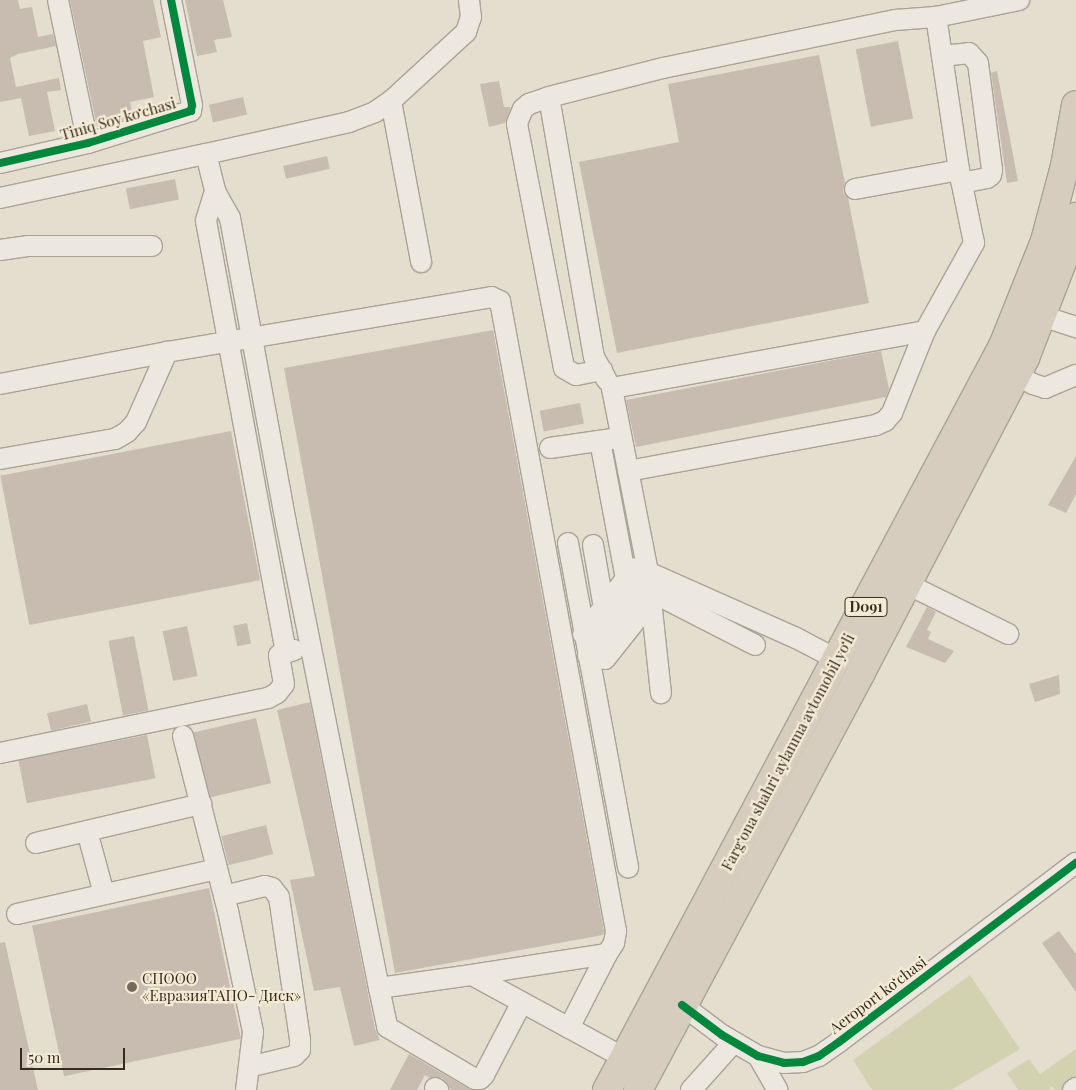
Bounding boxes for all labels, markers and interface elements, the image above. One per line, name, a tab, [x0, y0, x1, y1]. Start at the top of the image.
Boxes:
street label: Tiniq Soy koʻchasi	[58, 94, 178, 144]
road number: D091	[844, 596, 888, 618]
street label: Fargʻona shahri aylanma avtomobil yoʻli	[718, 630, 858, 874]
street label: Aeroport koʻchasi	[826, 952, 930, 1038]
place label: СПООО «ЕвразияТАПО- Диск»	[142, 969, 301, 1004]
marker: СПООО «ЕвразияТАПО- Диск»	[126, 981, 138, 993]
scale bar	[22, 1038, 128, 1070]
text: 50 m	[28, 1047, 60, 1067]

